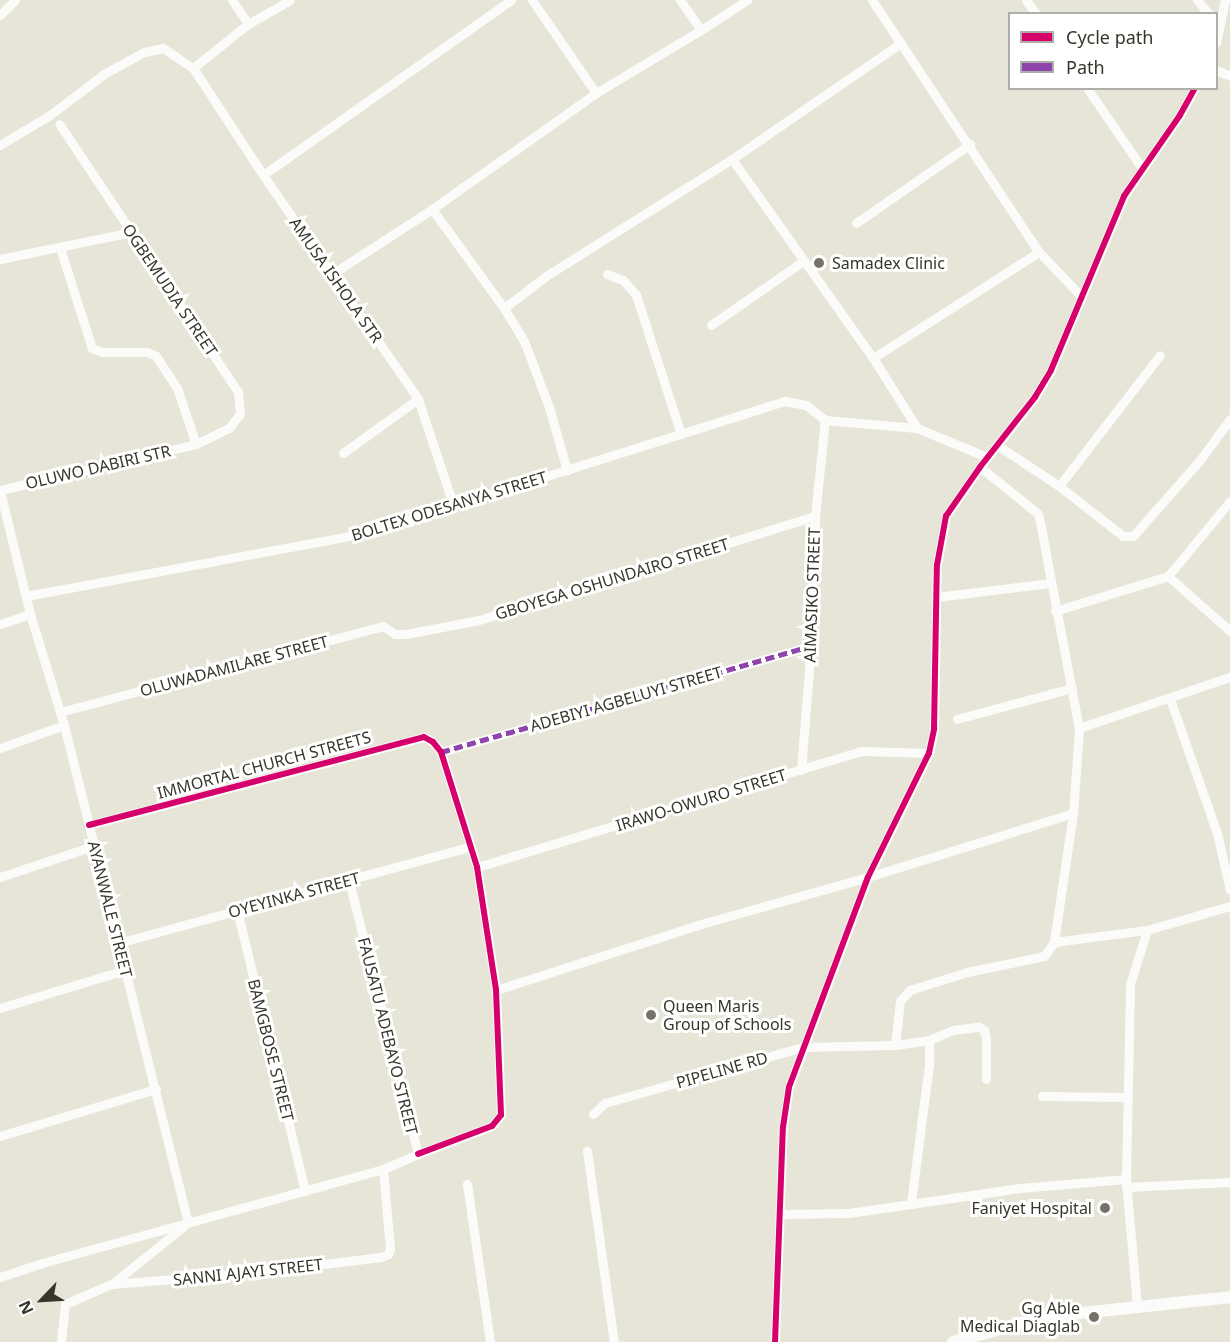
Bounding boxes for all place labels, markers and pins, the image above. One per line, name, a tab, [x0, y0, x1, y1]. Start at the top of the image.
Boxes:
place label: Samadex Clinic	[832, 253, 945, 273]
marker: Samadex Clinic	[810, 254, 828, 272]
place label: Queen Maris Group of Schools	[663, 996, 791, 1034]
marker: Queen Maris Group of Schools	[644, 1008, 658, 1022]
place label: Faniyet Hospital	[972, 1198, 1092, 1218]
marker: Faniyet Hospital	[1096, 1199, 1114, 1217]
place label: Gg Able Medical Diaglab	[960, 1298, 1080, 1336]
marker: Gg Able Medical Diaglab	[1085, 1308, 1103, 1326]

